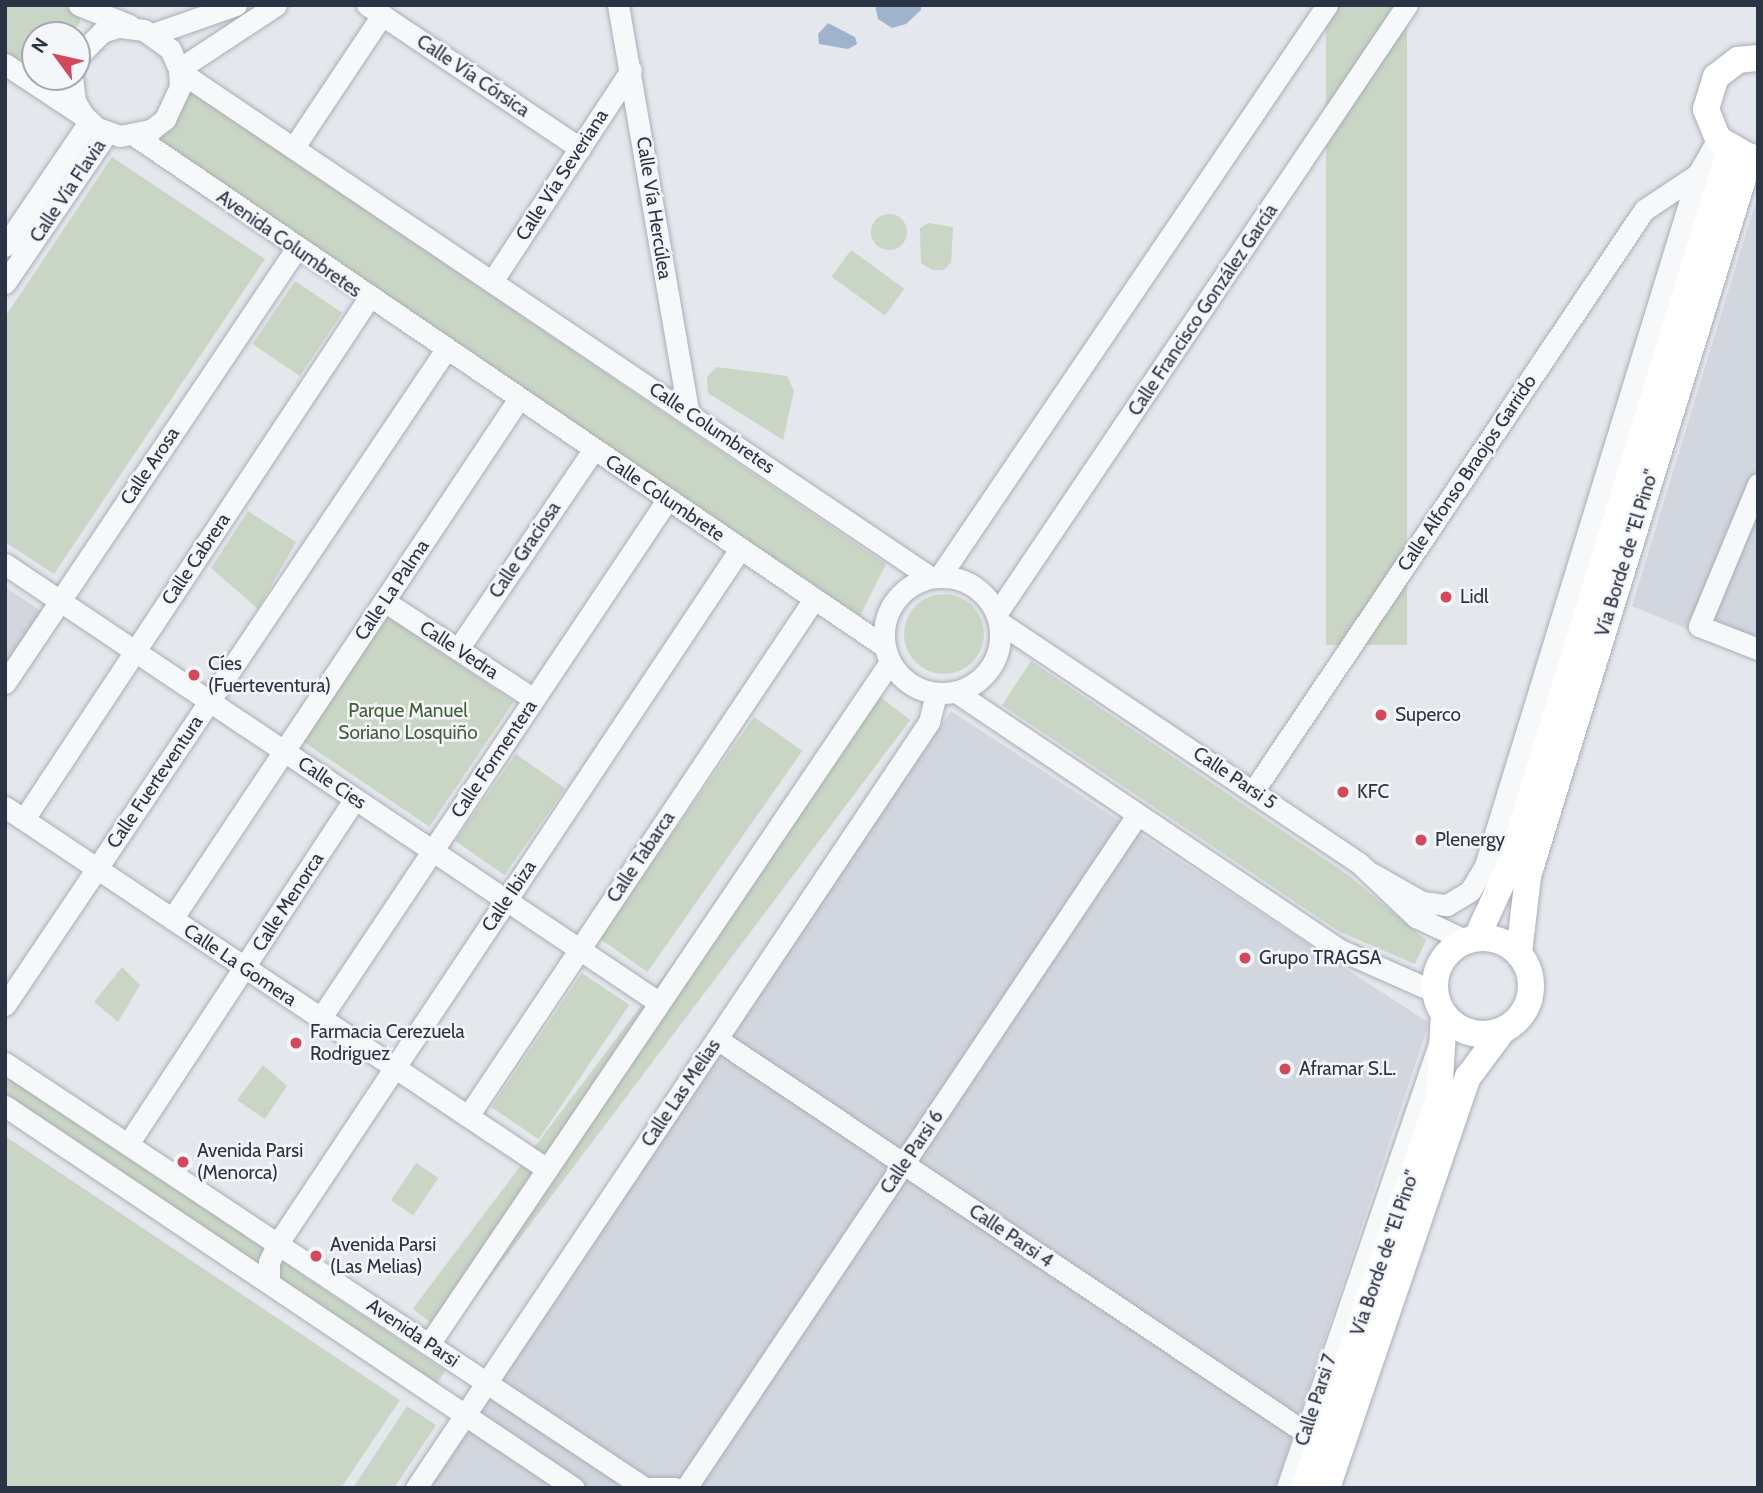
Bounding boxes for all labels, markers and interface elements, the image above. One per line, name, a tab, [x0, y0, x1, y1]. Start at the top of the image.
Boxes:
north arrow	[21, 21, 91, 91]
street label: Calle Vía Córsica	[412, 30, 534, 122]
text: N	[26, 33, 53, 57]
street label: Calle Vía Severiana	[511, 105, 613, 245]
street label: Calle Vía Flavia	[25, 135, 111, 247]
street label: Calle Vía Hercúlea	[631, 135, 677, 281]
street label: Avenida Columbretes	[212, 185, 366, 303]
street label: Calle Francisco González García	[1123, 200, 1283, 420]
street label: Calle Alfonso Braojos Garrido	[1393, 371, 1541, 575]
street label: Calle Columbretes	[645, 378, 779, 478]
street label: Calle Arosa	[116, 423, 184, 509]
street label: Calle Columbrete	[601, 450, 729, 546]
street label: Vía Borde de "El Pino"	[1591, 467, 1663, 639]
street label: Calle Graciosa	[484, 497, 566, 603]
street label: Calle Cabrera	[157, 509, 235, 609]
street label: Calle La Palma	[350, 535, 434, 645]
place label: Lidl	[1460, 586, 1489, 608]
marker: Lidl	[1438, 589, 1454, 605]
street label: Calle Vedra	[415, 616, 503, 684]
place label: Cíes (Fuerteventura)	[208, 653, 331, 697]
marker: Cíes (Fuerteventura)	[186, 667, 202, 683]
street label: Calle Formentera	[446, 696, 542, 822]
park label: Parque Manuel Soriano Losquiño	[338, 700, 478, 744]
place label: Superco	[1395, 704, 1461, 726]
marker: Superco	[1373, 707, 1389, 723]
street label: Calle Fuerteventura	[102, 711, 208, 853]
street label: Calle Parsi 5	[1189, 742, 1281, 814]
street label: Calle Cies	[293, 752, 371, 814]
place label: KFC	[1357, 781, 1389, 803]
marker: KFC	[1335, 784, 1351, 800]
street label: Calle Tabarca	[602, 807, 680, 907]
place label: Plenergy	[1435, 829, 1505, 851]
marker: Plenergy	[1413, 832, 1429, 848]
street label: Calle Menorca	[248, 848, 328, 956]
street label: Calle Ibiza	[477, 856, 541, 936]
street label: Calle La Gomera	[179, 919, 301, 1011]
place label: Grupo TRAGSA	[1259, 947, 1382, 969]
marker: Grupo TRAGSA	[1237, 950, 1253, 966]
place label: Farmacia Cerezuela Rodriguez	[310, 1021, 465, 1065]
marker: Farmacia Cerezuela Rodriguez	[288, 1035, 304, 1051]
street label: Calle Las Melias	[637, 1035, 725, 1151]
place label: Aframar S.L.	[1299, 1058, 1396, 1080]
marker: Aframar S.L.	[1277, 1061, 1293, 1077]
street label: Calle Parsi 6	[876, 1106, 948, 1198]
place label: Avenida Parsi (Menorca)	[197, 1140, 303, 1184]
marker: Avenida Parsi (Menorca)	[175, 1154, 191, 1170]
street label: Vía Borde de "El Pino"	[1346, 1167, 1424, 1339]
street label: Calle Parsi 4	[965, 1200, 1057, 1272]
place label: Avenida Parsi (Las Melias)	[330, 1234, 436, 1278]
marker: Avenida Parsi (Las Melias)	[308, 1248, 324, 1264]
street label: Avenida Parsi	[363, 1294, 463, 1372]
street label: Calle Parsi 7	[1290, 1351, 1342, 1449]

